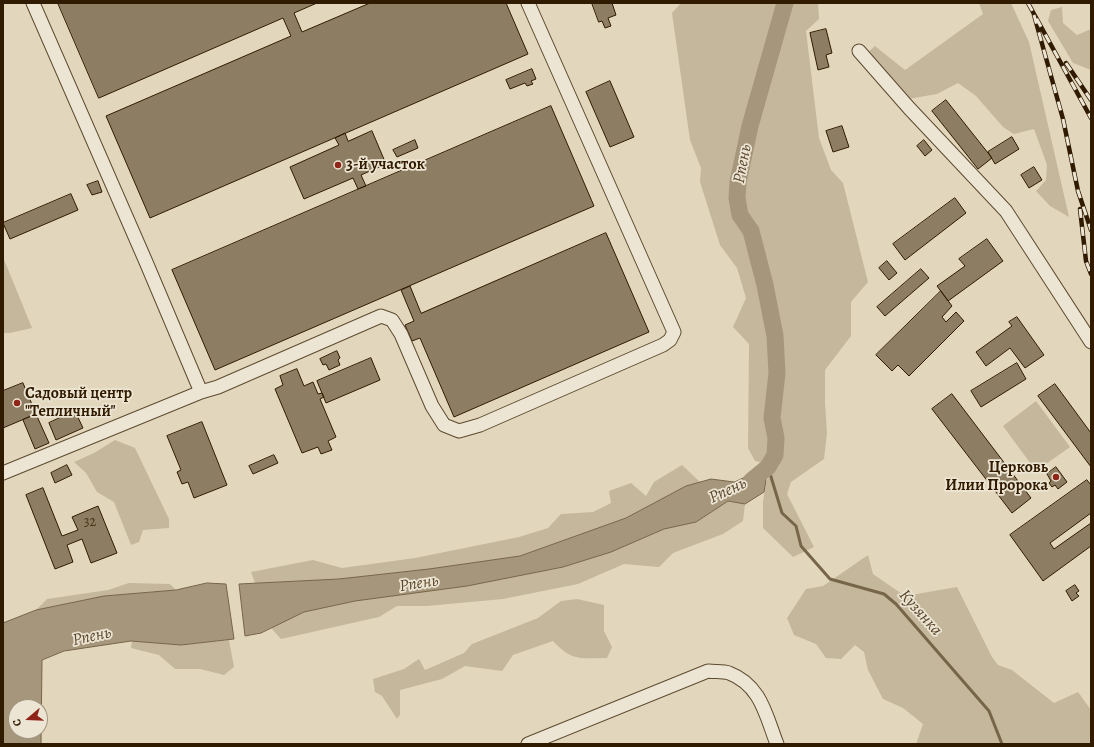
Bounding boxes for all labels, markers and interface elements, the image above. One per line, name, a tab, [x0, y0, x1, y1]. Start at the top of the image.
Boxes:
water label: Рпень	[729, 143, 757, 185]
place label: 3-й участок	[346, 155, 425, 175]
marker: 3-й участок	[333, 160, 343, 170]
place label: Садовый центр "Тепличный"	[25, 384, 132, 422]
marker: Садовый центр "Тепличный"	[12, 398, 22, 408]
place label: Церковь Илии Пророка	[945, 458, 1048, 496]
marker: Церковь Илии Пророка	[1051, 472, 1061, 482]
water label: Рпень	[706, 473, 750, 509]
house number: 32	[84, 515, 96, 531]
water label: Рпень	[398, 571, 440, 597]
water label: Кузянка	[894, 586, 946, 640]
water label: Рпень	[71, 623, 113, 651]
north arrow	[8, 699, 48, 739]
text: С	[9, 717, 25, 728]

